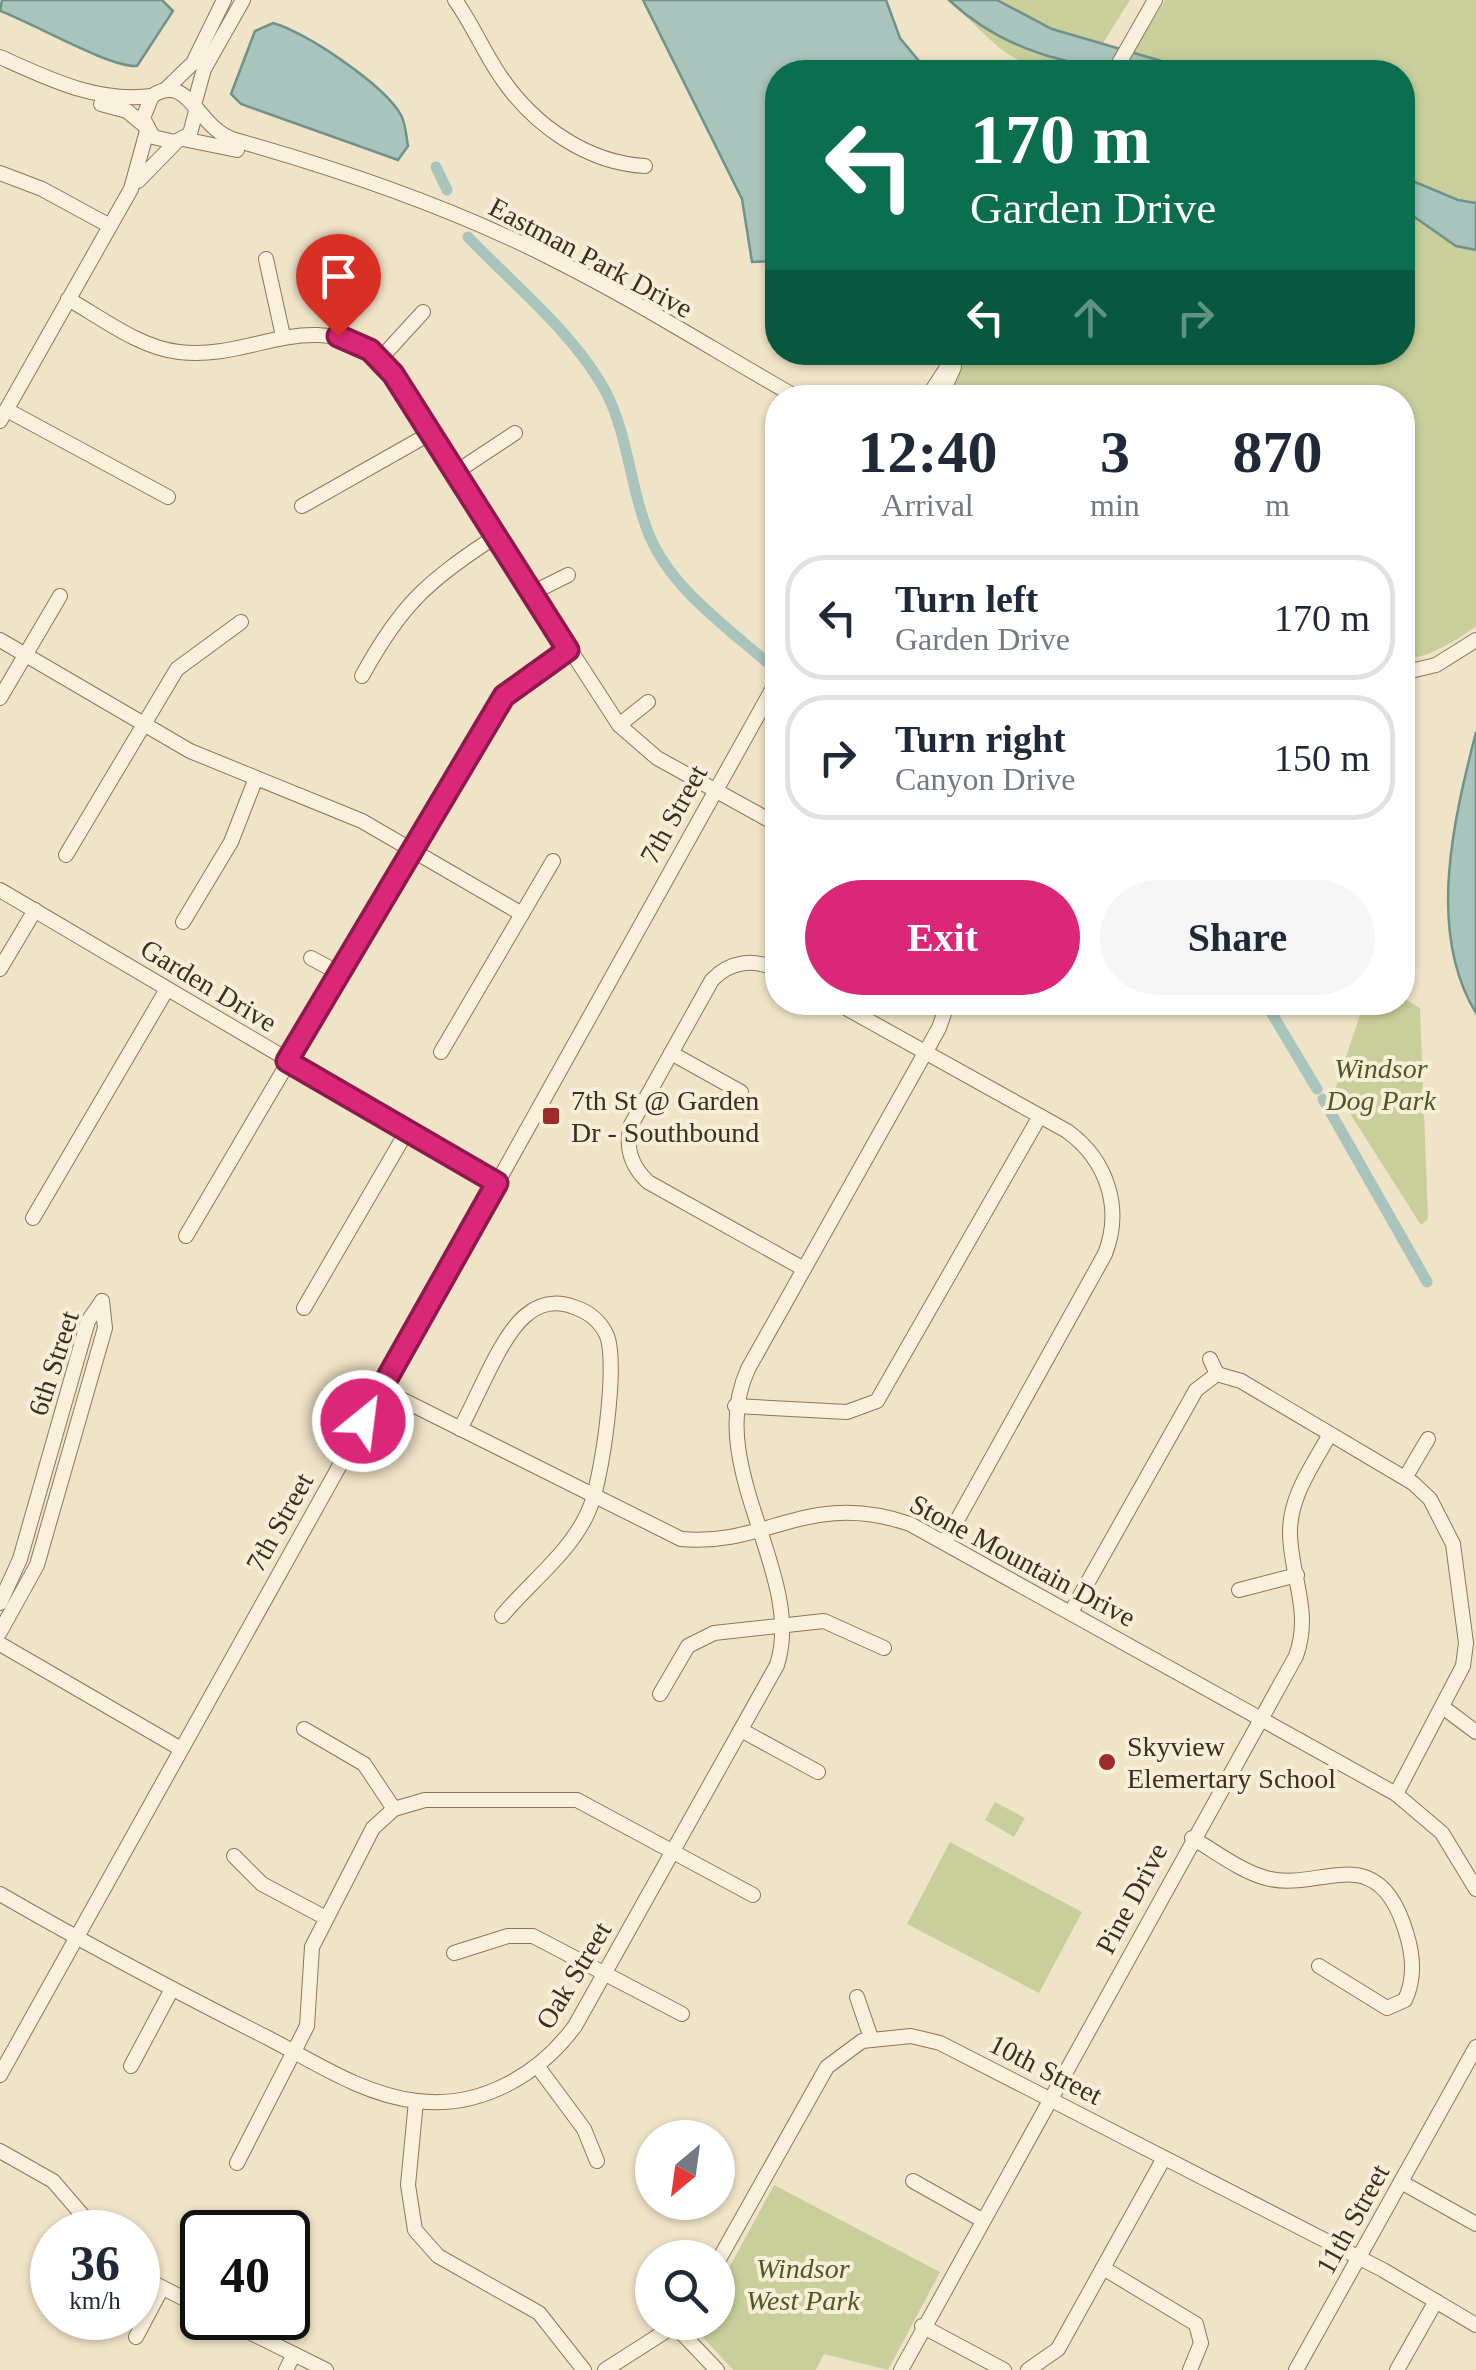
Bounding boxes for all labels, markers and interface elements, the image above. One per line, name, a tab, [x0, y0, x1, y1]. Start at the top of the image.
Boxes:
icon: left	[805, 100, 935, 230]
text: 170 m	[970, 101, 1151, 178]
text: Garden Drive	[970, 183, 1216, 233]
street label: Eastman Park Drive	[484, 191, 698, 324]
pin	[296, 234, 381, 337]
icon: arrive	[311, 249, 366, 304]
icon: left	[958, 290, 1013, 345]
icon: ahead	[1063, 290, 1118, 345]
icon: right	[1168, 290, 1223, 345]
text: 12:40	[858, 419, 998, 485]
text: 3	[1100, 419, 1130, 485]
text: 870	[1232, 419, 1322, 485]
text: Arrival	[881, 487, 974, 523]
text: min	[1090, 487, 1140, 523]
text: m	[1265, 487, 1290, 523]
text: Turn left	[895, 578, 1038, 620]
icon: left	[810, 590, 865, 645]
text: 170 m	[1274, 597, 1370, 639]
text: Garden Drive	[895, 621, 1070, 657]
text: Turn right	[895, 718, 1066, 760]
icon: right	[810, 730, 865, 785]
text: 150 m	[1274, 737, 1370, 779]
street label: 7th Street	[634, 759, 713, 869]
text: Canyon Drive	[895, 761, 1075, 797]
button: Exit	[805, 880, 1080, 995]
button: Share	[1100, 880, 1375, 995]
street label: Garden Drive	[135, 933, 282, 1038]
park label: Windsor Dog Park	[1325, 1053, 1436, 1116]
place label: 7th St @ Garden Dr - Southbound	[571, 1085, 759, 1148]
marker: 7th St @ Garden Dr - Southbound	[540, 1105, 562, 1127]
street label: 6th Street	[22, 1307, 85, 1419]
position arrow	[311, 1369, 415, 1473]
street label: 7th Street	[240, 1467, 319, 1577]
street label: Stone Mountain Drive	[905, 1488, 1141, 1633]
place label: Skyview Elemertary School	[1127, 1731, 1336, 1794]
marker: Skyview Elemertary School	[1096, 1751, 1118, 1773]
street label: Pine Drive	[1089, 1838, 1173, 1959]
street label: Oak Street	[530, 1916, 617, 2034]
street label: 10th Street	[984, 2028, 1107, 2111]
north arrow	[635, 2120, 735, 2220]
map controls	[635, 2120, 735, 2340]
street label: 11th Street	[1310, 2159, 1395, 2280]
speed limit sign: 40	[180, 2210, 310, 2340]
text: 36	[70, 2235, 120, 2291]
button: search	[635, 2240, 735, 2340]
park label: Windsor West Park	[746, 2253, 860, 2316]
text: km/h	[69, 2287, 121, 2314]

